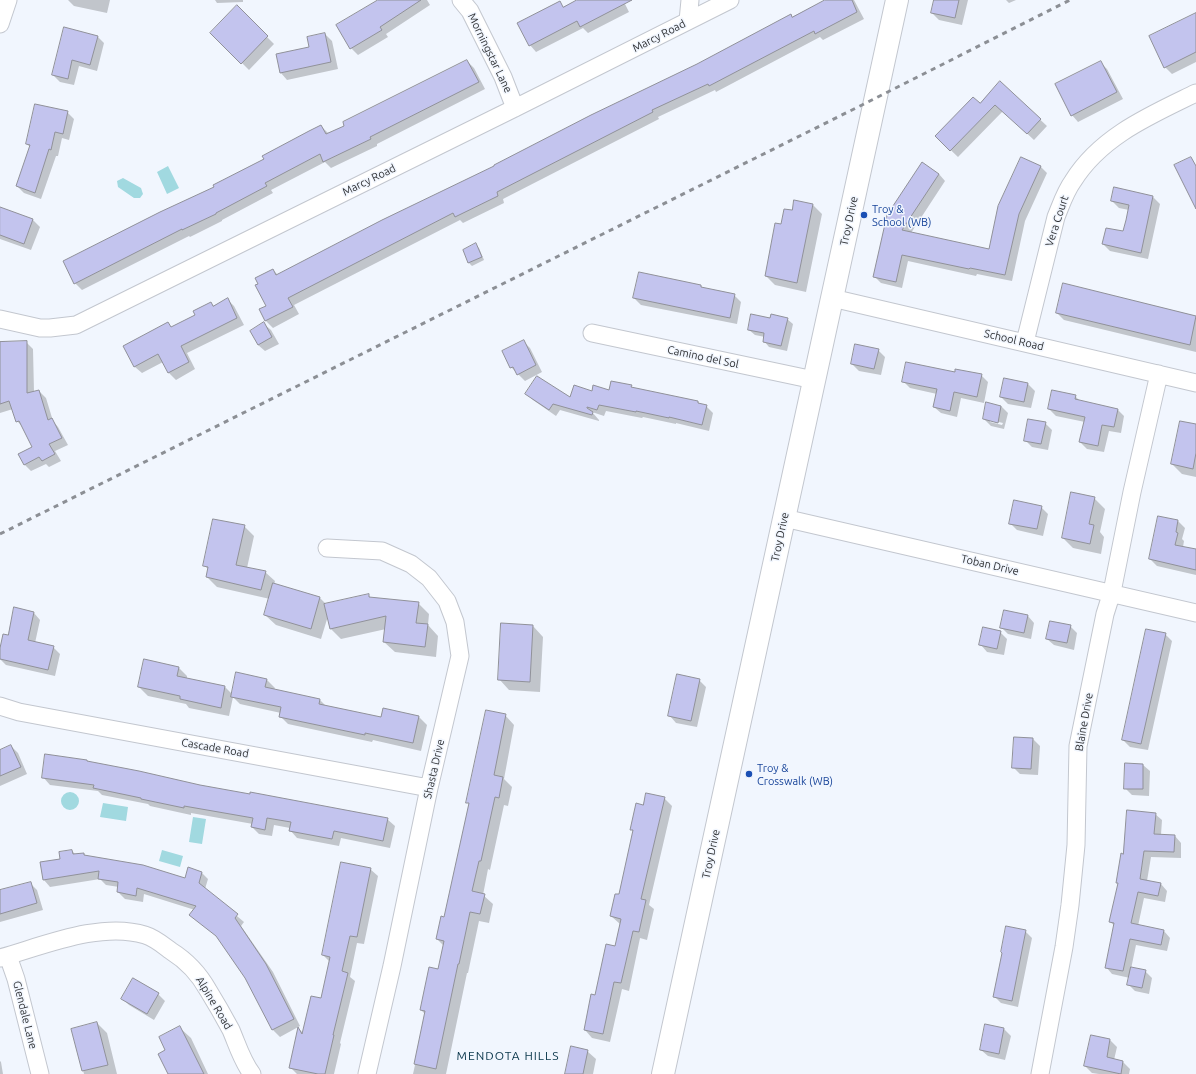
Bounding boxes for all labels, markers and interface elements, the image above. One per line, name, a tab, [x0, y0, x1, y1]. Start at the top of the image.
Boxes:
street label: Morningstar Lane	[465, 11, 515, 95]
street label: Marcy Road	[630, 17, 688, 55]
street label: Marcy Road	[340, 161, 398, 199]
street label: Vera Court	[1043, 194, 1071, 248]
street label: Troy Drive	[837, 195, 861, 247]
place label: Troy & School (WB)	[872, 202, 931, 228]
marker: Troy & School (WB)	[859, 210, 869, 220]
street label: School Road	[983, 327, 1045, 353]
street label: Camino del Sol	[666, 343, 740, 371]
street label: Troy Drive	[768, 511, 792, 563]
street label: Toban Drive	[960, 552, 1020, 578]
street label: Blaine Drive	[1072, 692, 1096, 752]
street label: Cascade Road	[180, 736, 250, 760]
street label: Shasta Drive	[421, 738, 447, 800]
place label: Troy & Crosswalk (WB)	[757, 761, 833, 787]
marker: Troy & Crosswalk (WB)	[744, 769, 754, 779]
street label: Troy Drive	[699, 828, 723, 880]
street label: Alpine Road	[193, 974, 235, 1032]
street label: Glendale Lane	[10, 980, 40, 1050]
district label: MENDOTA HILLS	[457, 1049, 559, 1063]

